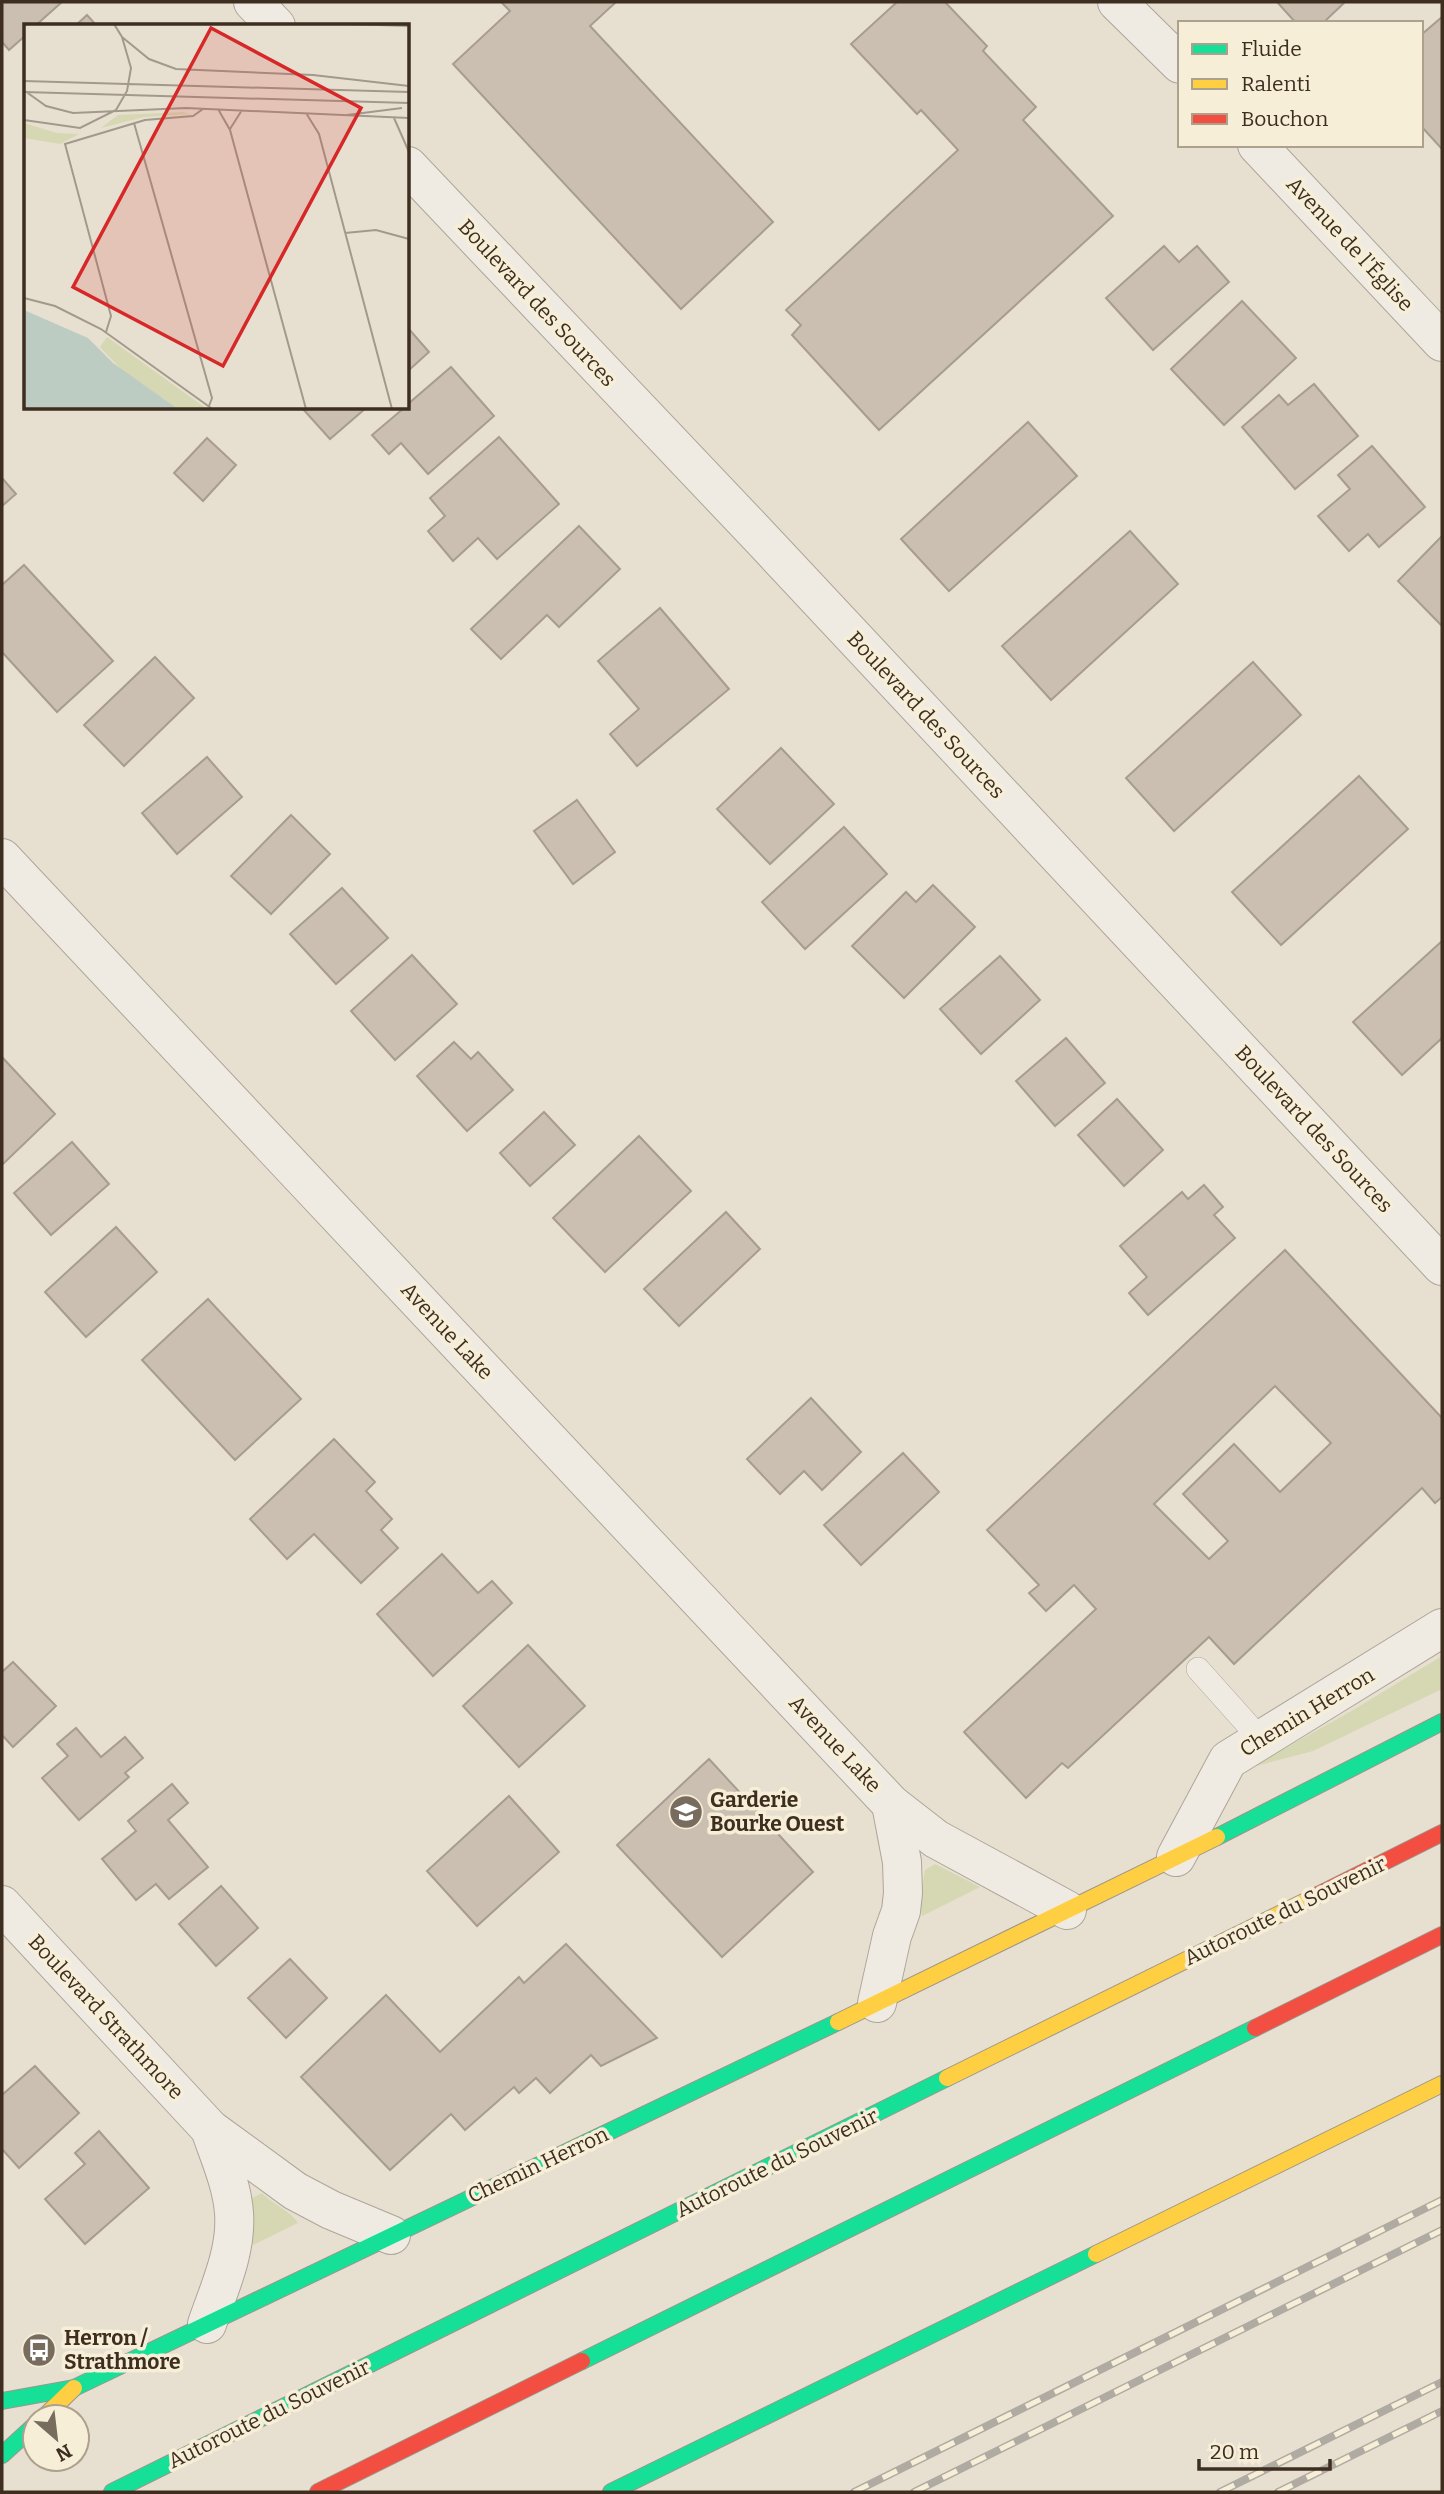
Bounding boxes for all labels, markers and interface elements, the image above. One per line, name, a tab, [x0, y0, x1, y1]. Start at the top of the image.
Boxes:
legend	[1178, 21, 1423, 147]
inset map	[24, 24, 410, 410]
text: Fluide	[1241, 36, 1302, 62]
text: Ralenti	[1241, 71, 1311, 97]
text: Bouchon	[1241, 106, 1328, 132]
street label: Avenue de l'Église	[1281, 171, 1419, 317]
street label: Boulevard des Sources	[453, 214, 621, 392]
street label: Boulevard des Sources	[842, 626, 1010, 804]
street label: Boulevard des Sources	[1230, 1040, 1398, 1218]
street label: Avenue Lake	[395, 1277, 499, 1385]
street label: Chemin Herron	[1235, 1662, 1379, 1762]
street label: Avenue Lake	[783, 1690, 887, 1798]
place label: Garderie Bourke Ouest	[710, 1787, 845, 1837]
school or university icon: Garderie Bourke Ouest	[667, 1793, 705, 1831]
street label: Autoroute du Souvenir	[1180, 1851, 1390, 1971]
street label: Boulevard Strathmore	[23, 1929, 189, 2105]
street label: Autoroute du Souvenir	[672, 2103, 882, 2223]
street label: Chemin Herron	[463, 2121, 613, 2209]
place label: Herron / Strathmore	[64, 2325, 181, 2375]
bus stop icon: Herron / Strathmore	[20, 2331, 58, 2369]
street label: Autoroute du Souvenir	[164, 2354, 374, 2474]
north arrow	[21, 2403, 91, 2473]
scale bar	[1199, 2428, 1330, 2472]
text: N	[52, 2439, 76, 2466]
text: 20 m	[1210, 2439, 1259, 2465]

